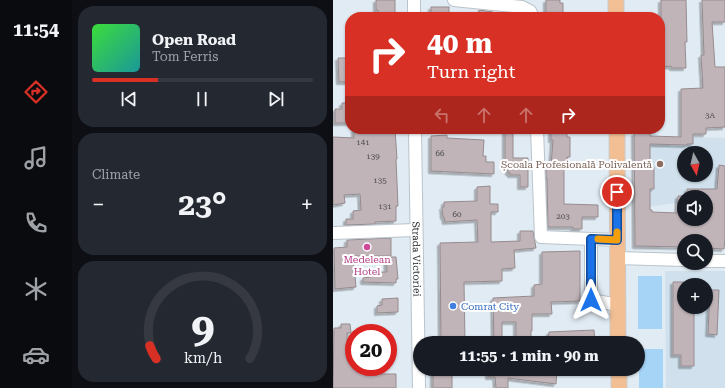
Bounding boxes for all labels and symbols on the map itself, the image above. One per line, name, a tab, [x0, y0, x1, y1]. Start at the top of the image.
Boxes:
house number: 3A	[705, 111, 715, 120]
house number: 141	[356, 138, 370, 147]
north arrow	[677, 146, 713, 182]
house number: 66	[436, 149, 445, 158]
house number: 139	[366, 152, 380, 161]
place label: Școala Profesională Polivalentă	[501, 159, 653, 172]
marker: Școala Profesională Polivalentă	[655, 159, 665, 169]
pin	[600, 175, 634, 209]
house number: 135	[373, 176, 387, 185]
house number: 131	[378, 202, 392, 211]
house number: 60	[453, 210, 462, 219]
house number: 203	[556, 212, 570, 221]
street label: Strada Victoriei	[410, 221, 423, 297]
marker: Medelean Hotel	[362, 242, 372, 252]
place label: Medelean Hotel	[343, 254, 391, 277]
position arrow	[570, 279, 612, 321]
marker: Comrat City	[448, 301, 458, 311]
place label: Comrat City	[461, 301, 519, 312]
speed limit sign: 20	[345, 324, 397, 376]

